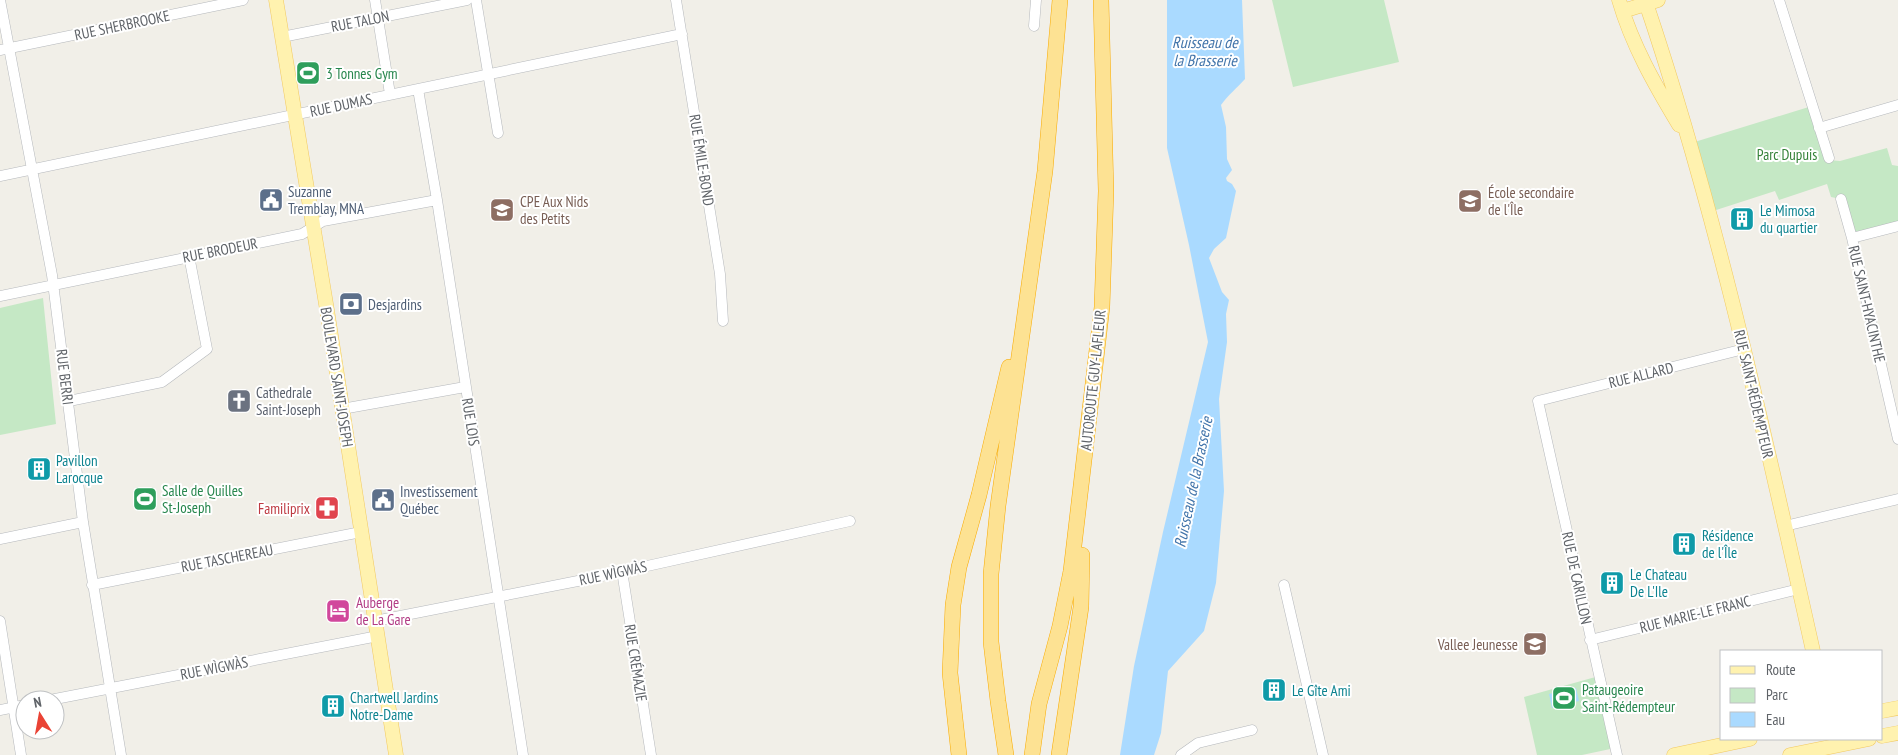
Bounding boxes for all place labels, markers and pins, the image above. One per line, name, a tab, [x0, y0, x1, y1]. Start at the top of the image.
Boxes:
sports icon: 3 Tonnes Gym	[295, 60, 321, 86]
place label: 3 Tonnes Gym	[326, 64, 398, 83]
place label: Suzanne Tremblay, MNA	[288, 182, 365, 218]
place label: École secondaire de l'Île	[1488, 183, 1574, 219]
public building icon: Suzanne Tremblay, MNA	[258, 187, 284, 213]
school or university icon: École secondaire de l'Île	[1457, 188, 1483, 214]
place label: CPE Aux Nids des Petits	[520, 192, 588, 228]
school or university icon: CPE Aux Nids des Petits	[489, 197, 515, 223]
place label: Le Mimosa du quartier	[1760, 201, 1818, 237]
building icon: Le Mimosa du quartier	[1729, 206, 1755, 232]
bank icon: Desjardins	[338, 291, 364, 317]
place label: Desjardins	[368, 295, 422, 314]
place label: Cathedrale Saint-Joseph	[256, 383, 321, 419]
church icon: Cathedrale Saint-Joseph	[226, 388, 252, 414]
place label: Pavillon Larocque	[56, 451, 103, 487]
building icon: Pavillon Larocque	[26, 456, 52, 482]
place label: Salle de Quilles St-Joseph	[162, 481, 243, 517]
place label: Investissement Québec	[400, 482, 478, 518]
sports icon: Salle de Quilles St-Joseph	[132, 486, 158, 512]
public building icon: Investissement Québec	[370, 487, 396, 513]
pharmacy icon: Familiprix	[314, 495, 340, 521]
place label: Familiprix	[258, 499, 310, 518]
place label: Résidence de l'Île	[1702, 526, 1754, 562]
building icon: Résidence de l'Île	[1671, 531, 1697, 557]
place label: Le Chateau De L'Ile	[1630, 565, 1687, 601]
building icon: Le Chateau De L'Ile	[1599, 570, 1625, 596]
place label: Auberge de La Gare	[356, 593, 411, 629]
hotel icon: Auberge de La Gare	[325, 598, 351, 624]
school or university icon: Vallee Jeunesse	[1522, 631, 1548, 657]
place label: Vallee Jeunesse	[1437, 635, 1518, 654]
building icon: Le Gîte Ami	[1261, 677, 1287, 703]
place label: Pataugeoire Saint-Rédempteur	[1582, 680, 1676, 716]
place label: Le Gîte Ami	[1292, 681, 1351, 700]
sports icon: Pataugeoire Saint-Rédempteur	[1551, 685, 1577, 711]
place label: Chartwell Jardins Notre-Dame	[350, 688, 438, 724]
building icon: Chartwell Jardins Notre-Dame	[320, 693, 346, 719]

